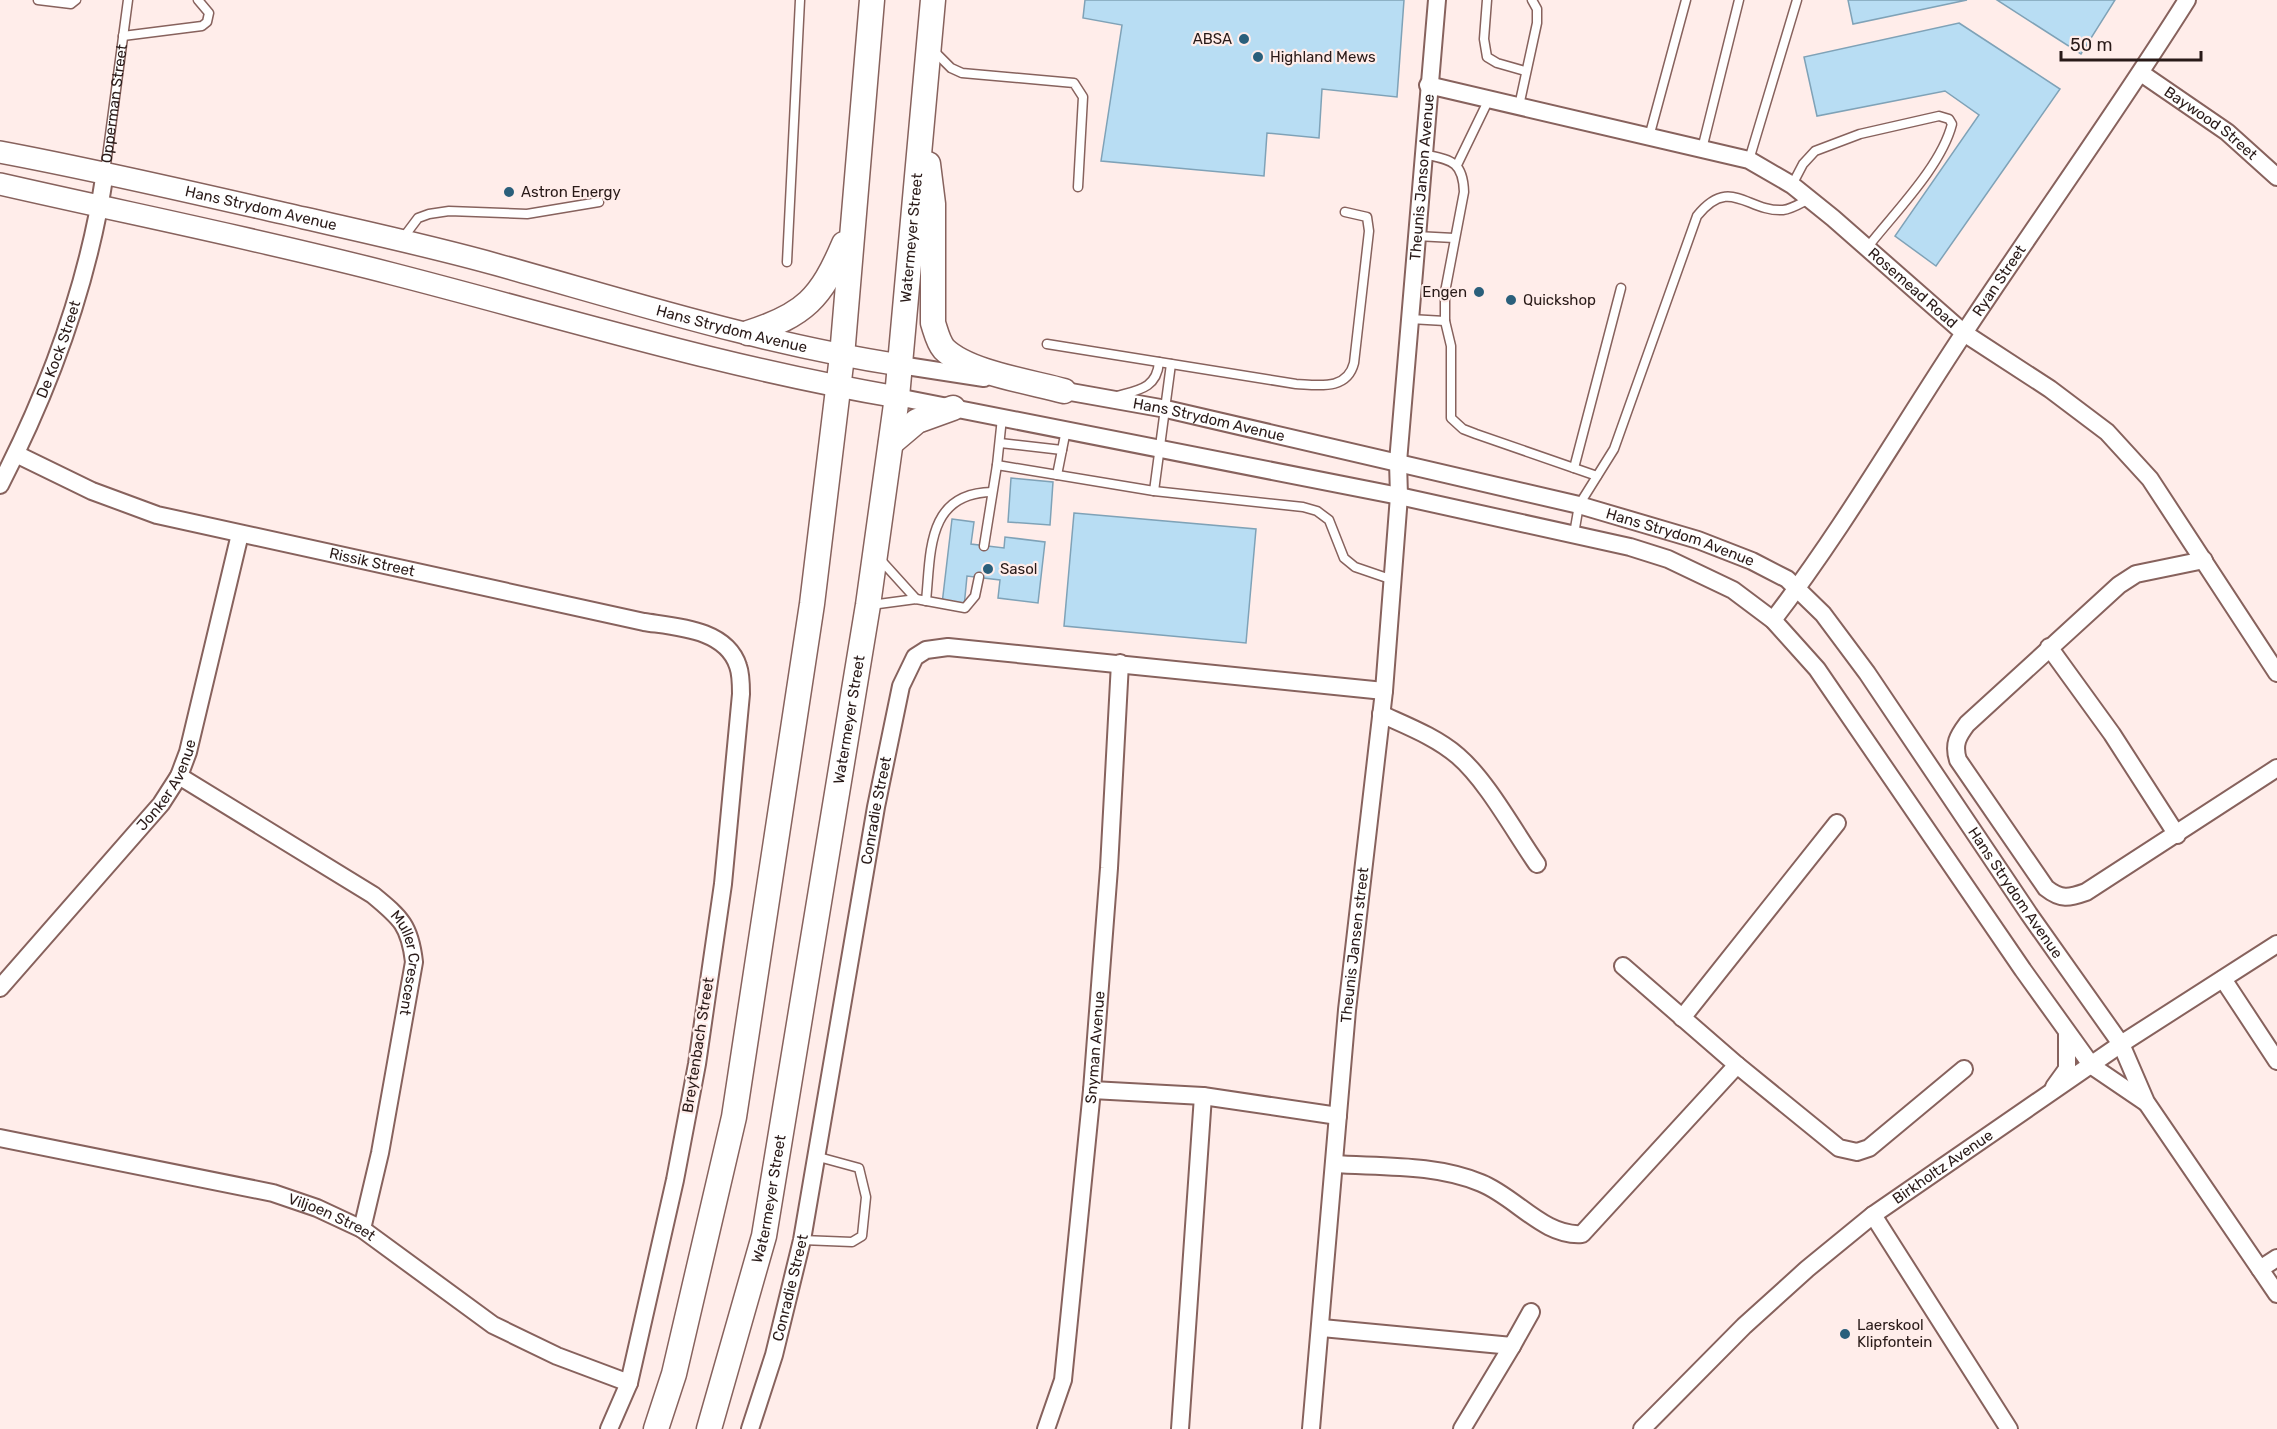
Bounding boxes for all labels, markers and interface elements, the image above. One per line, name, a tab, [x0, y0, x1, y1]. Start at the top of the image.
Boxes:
scale bar	[2061, 24, 2200, 62]
place label: ABSA	[1193, 30, 1232, 48]
marker: ABSA	[1237, 32, 1251, 46]
text: 50 m	[2070, 34, 2113, 56]
street label: Opperman Street	[97, 43, 131, 164]
place label: Highland Mews	[1270, 48, 1376, 66]
marker: Highland Mews	[1251, 50, 1265, 64]
street label: Baywood Street	[2161, 83, 2261, 164]
street label: Theunis Janson Avenue	[1406, 93, 1438, 261]
street label: Watermeyer Street	[897, 172, 926, 304]
street label: Hans Strydom Avenue	[183, 182, 339, 234]
place label: Astron Energy	[521, 183, 621, 201]
marker: Astron Energy	[502, 185, 516, 199]
street label: Ryan Street	[1969, 241, 2030, 320]
street label: Rosemead Road	[1864, 244, 1961, 332]
place label: Engen	[1422, 283, 1467, 301]
marker: Engen	[1472, 285, 1486, 299]
place label: Quickshop	[1523, 291, 1596, 309]
marker: Quickshop	[1504, 293, 1518, 307]
street label: De Kock Street	[33, 298, 84, 401]
street label: Hans Strydom Avenue	[654, 301, 809, 356]
street label: Hans Strydom Avenue	[1132, 394, 1287, 445]
street label: Hans Strydom Avenue	[1604, 504, 1757, 570]
street label: Rissik Street	[328, 544, 417, 580]
place label: Sasol	[1000, 560, 1038, 578]
marker: Sasol	[981, 562, 995, 576]
street label: Watermeyer Street	[830, 654, 869, 785]
street label: Jonker Avenue	[133, 738, 200, 834]
street label: Conradie Street	[857, 755, 895, 866]
street label: Hans Strydom Avenue	[1964, 824, 2067, 962]
street label: Theunis Jansen street	[1337, 866, 1373, 1023]
street label: Muller Crescent	[387, 907, 423, 1017]
street label: Breytenbach Street	[678, 976, 718, 1114]
street label: Snyman Avenue	[1082, 990, 1109, 1105]
street label: Birkholtz Avenue	[1889, 1126, 1996, 1208]
street label: Watermeyer Street	[748, 1133, 790, 1265]
street label: Viljoen Street	[286, 1190, 379, 1245]
street label: Conradie Street	[769, 1233, 812, 1343]
place label: Laerskool Klipfontein	[1857, 1316, 1932, 1351]
marker: Laerskool Klipfontein	[1838, 1327, 1852, 1341]

